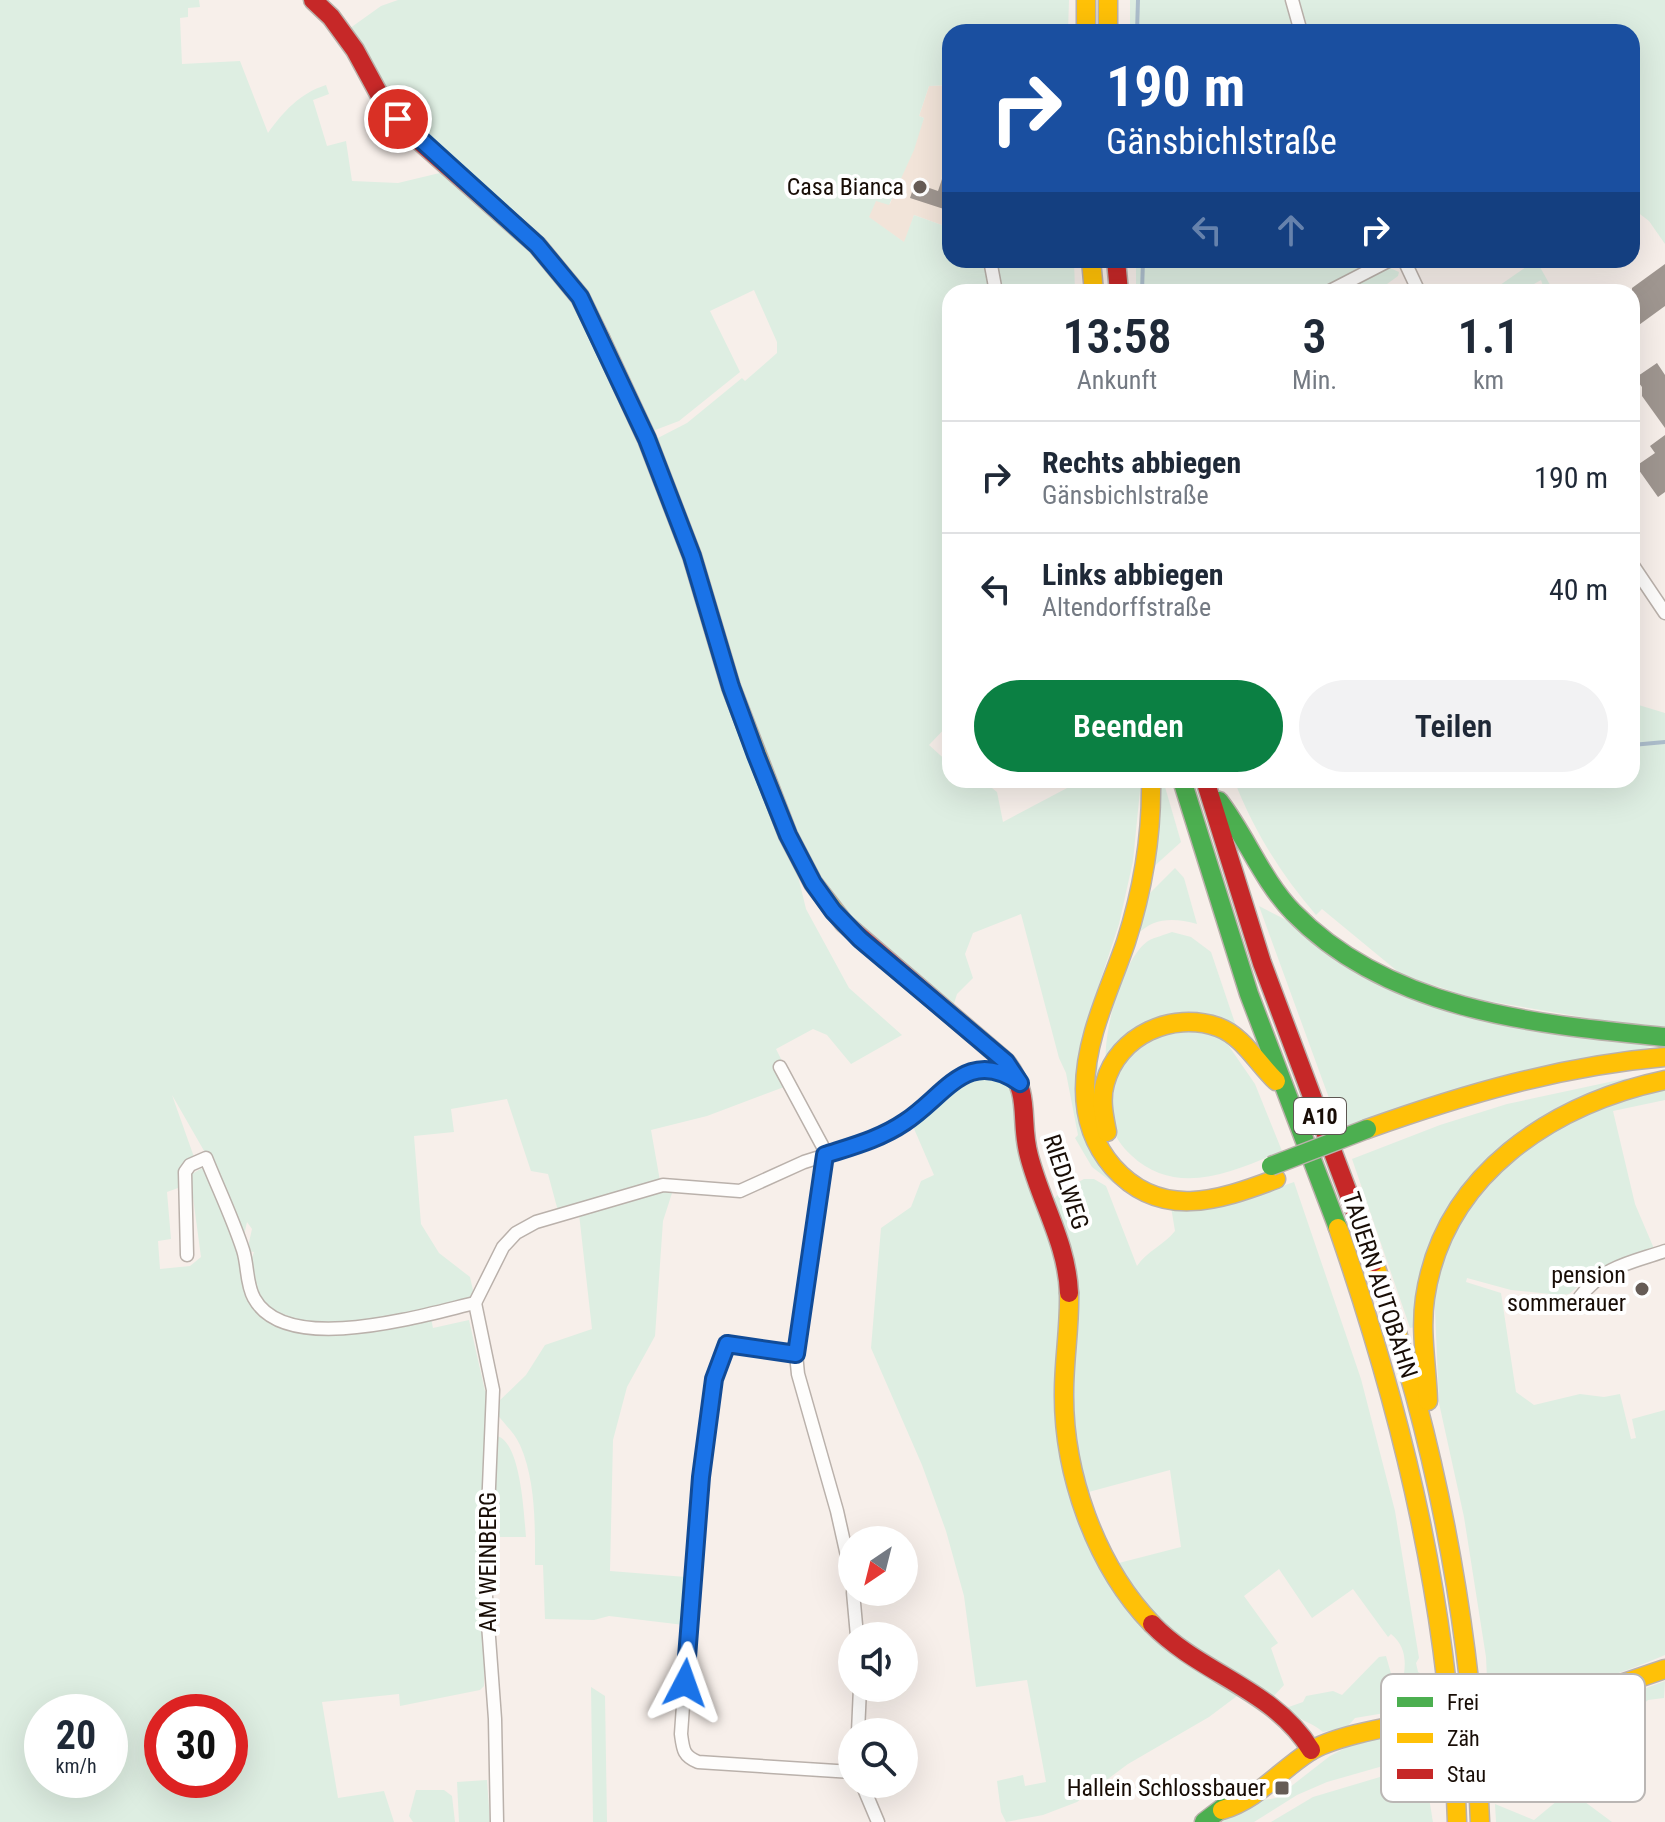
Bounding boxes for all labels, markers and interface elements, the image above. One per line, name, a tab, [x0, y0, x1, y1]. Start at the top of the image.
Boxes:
text: 190 m	[1106, 54, 1245, 120]
icon: right	[974, 56, 1078, 160]
pin	[364, 85, 432, 153]
icon: arrive	[376, 97, 420, 141]
text: Gänsbichlstraße	[1106, 121, 1337, 163]
place label: Casa Bianca	[787, 173, 904, 201]
marker: Casa Bianca	[911, 178, 929, 196]
icon: left	[1185, 208, 1229, 252]
icon: ahead	[1269, 208, 1313, 252]
icon: right	[1353, 208, 1397, 252]
text: 13:58	[1062, 308, 1172, 365]
text: 3	[1303, 308, 1327, 365]
text: 1.1	[1458, 308, 1520, 365]
text: Ankunft	[1077, 365, 1157, 395]
text: Min.	[1292, 365, 1337, 395]
text: km	[1473, 365, 1504, 395]
text: Rechts abbiegen	[1042, 445, 1241, 480]
icon: right	[974, 455, 1018, 499]
text: 190 m	[1534, 460, 1608, 495]
text: Gänsbichlstraße	[1042, 480, 1209, 510]
text: Links abbiegen	[1042, 557, 1224, 592]
icon: left	[974, 567, 1018, 611]
text: 40 m	[1549, 572, 1608, 607]
text: Altendorffstraße	[1042, 592, 1211, 622]
button: Beenden	[974, 680, 1283, 772]
button: Teilen	[1299, 680, 1608, 772]
road number: A10	[1294, 1098, 1346, 1134]
street label: RIEDLWEG	[1037, 1131, 1095, 1233]
street label: TAUERN AUTOBAHN	[1337, 1188, 1423, 1382]
place label: pension sommerauer	[1507, 1261, 1626, 1317]
marker: pension sommerauer	[1633, 1280, 1651, 1298]
street label: AM WEINBERG	[474, 1492, 502, 1632]
north arrow	[838, 1526, 918, 1606]
map controls	[838, 1526, 918, 1798]
button: sound	[838, 1622, 918, 1702]
position arrow	[643, 1641, 727, 1725]
legend	[1381, 1674, 1645, 1802]
text: Frei	[1447, 1690, 1479, 1715]
speed limit sign: 30	[144, 1694, 248, 1798]
text: 20	[56, 1712, 96, 1759]
button: search	[838, 1718, 918, 1798]
text: Zäh	[1447, 1726, 1480, 1751]
text: km/h	[55, 1754, 97, 1778]
text: Stau	[1447, 1762, 1486, 1787]
place label: Hallein Schlossbauer	[1067, 1774, 1266, 1802]
marker: Hallein Schlossbauer	[1273, 1779, 1291, 1797]

